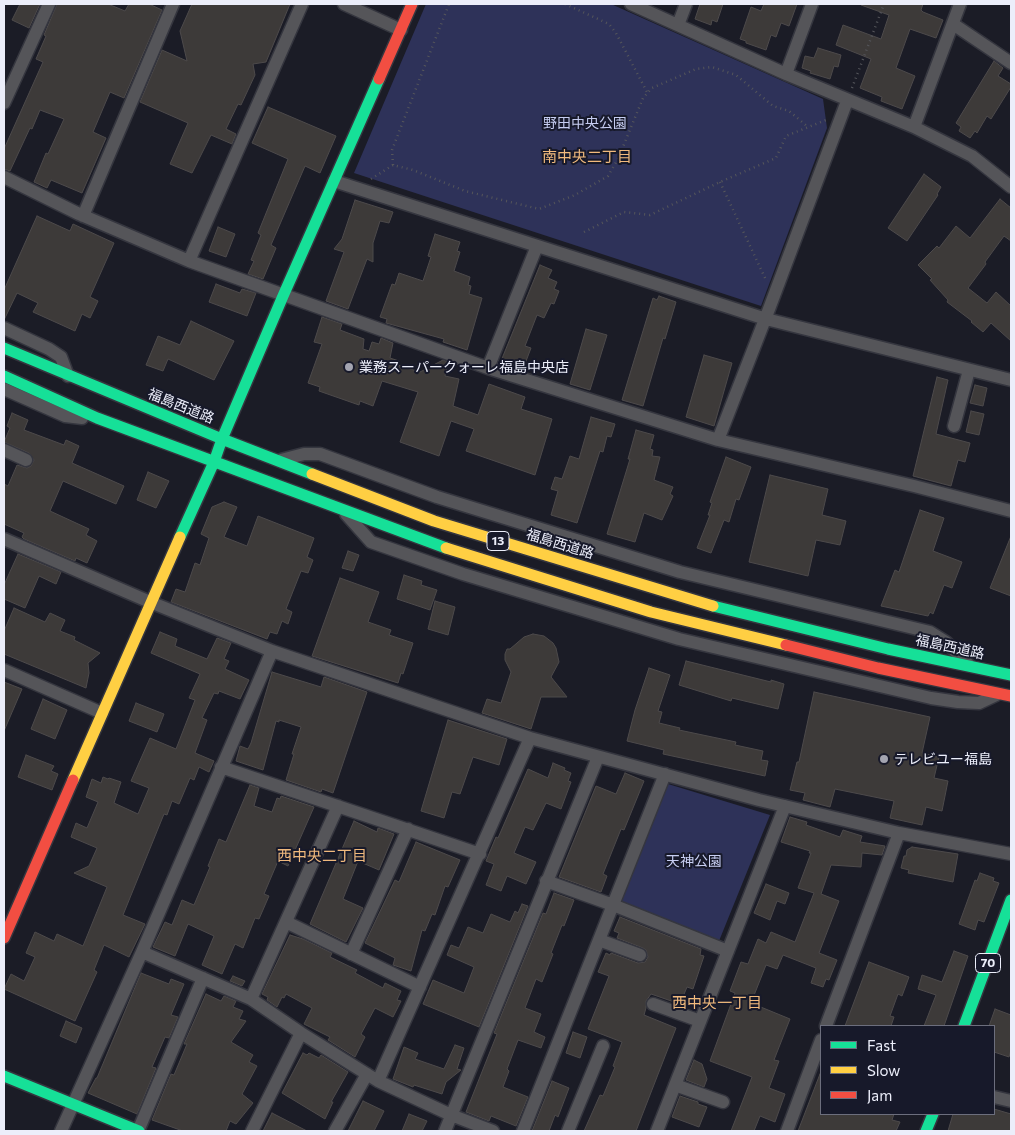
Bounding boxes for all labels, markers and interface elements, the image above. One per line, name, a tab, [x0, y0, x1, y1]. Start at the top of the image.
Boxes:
park label: 野田中央公園	[543, 115, 627, 131]
district label: 南中央二丁目	[542, 148, 632, 166]
place label: 業務スーパークォーレ福島中央店	[359, 359, 569, 375]
marker: 業務スーパークォーレ福島中央店	[343, 361, 355, 373]
street label: 福島西道路	[145, 385, 217, 427]
street label: 福島西道路	[524, 526, 596, 562]
road number: 13	[487, 532, 509, 550]
street label: 福島西道路	[914, 632, 986, 662]
place label: テレビユー福島	[894, 751, 992, 767]
marker: テレビユー福島	[878, 753, 890, 765]
district label: 西中央二丁目	[277, 847, 367, 865]
park label: 天神公園	[666, 853, 722, 869]
road number: 70	[976, 954, 1000, 972]
district label: 西中央一丁目	[672, 994, 762, 1012]
legend	[820, 1025, 995, 1115]
text: Fast	[867, 1036, 896, 1054]
text: Slow	[867, 1061, 900, 1079]
text: Jam	[867, 1086, 892, 1104]

